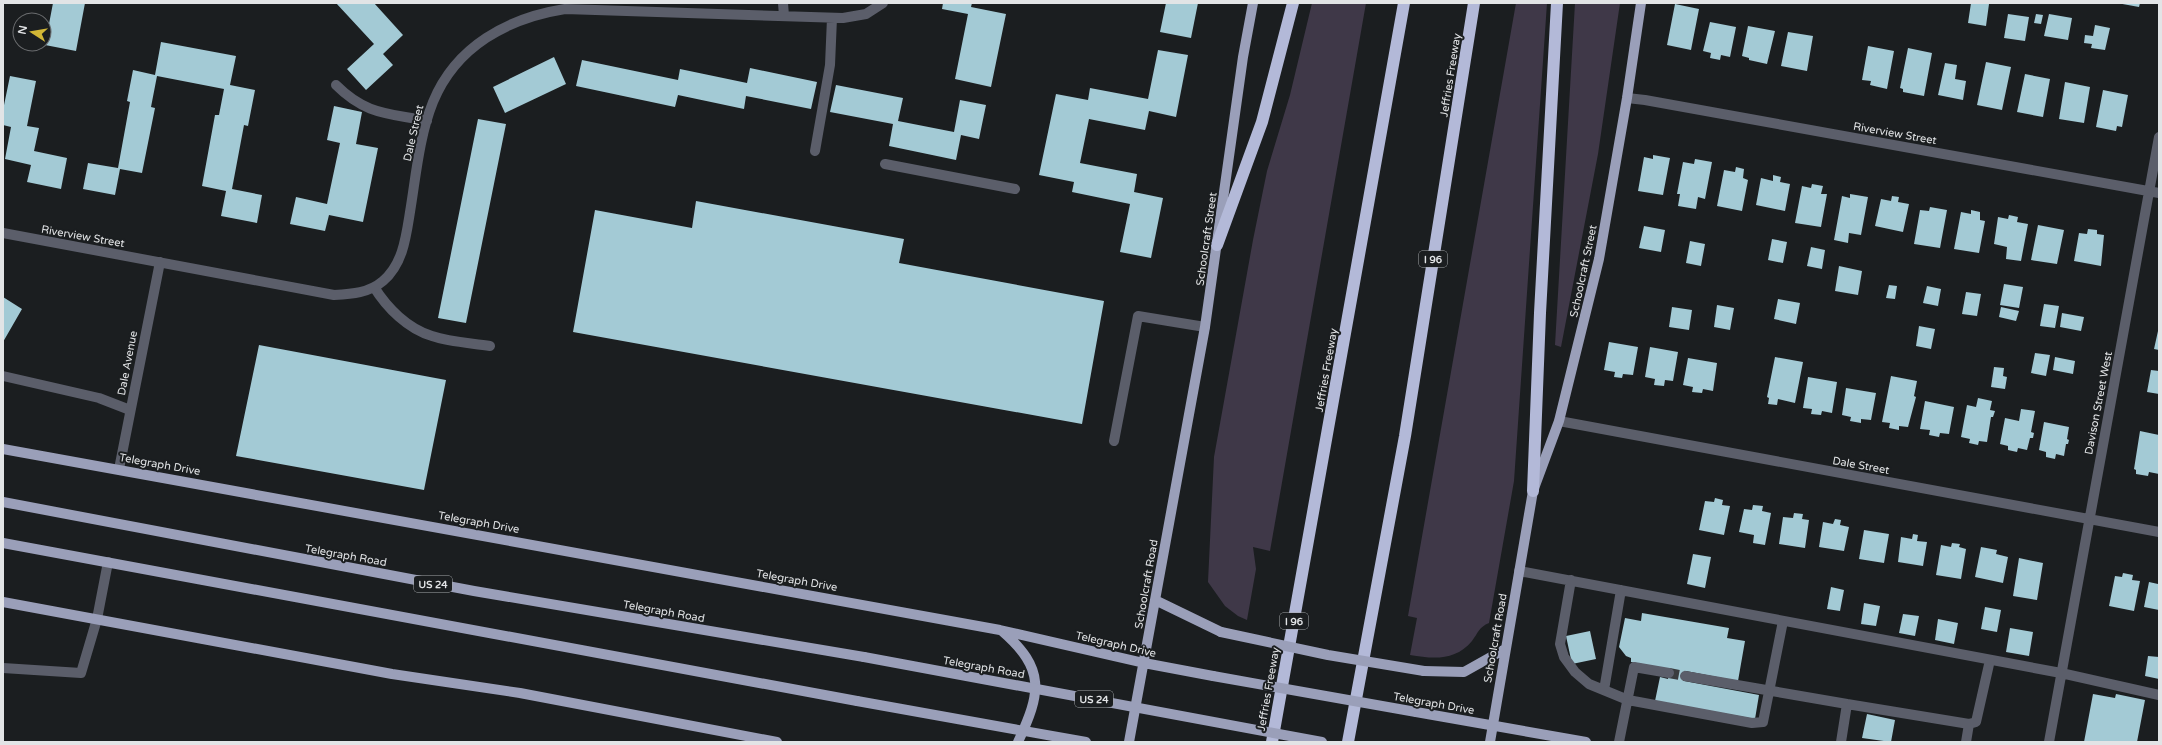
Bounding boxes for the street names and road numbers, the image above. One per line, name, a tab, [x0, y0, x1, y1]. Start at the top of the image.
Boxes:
street label: Jeffries Freeway	[1437, 32, 1464, 118]
street label: Dale Street	[401, 104, 426, 163]
street label: Riverview Street	[1852, 120, 1938, 147]
street label: Schoolcraft Street	[1194, 192, 1219, 287]
street label: Riverview Street	[40, 223, 126, 250]
street label: Schoolcraft Street	[1567, 224, 1600, 319]
road number: I 96	[1419, 251, 1447, 267]
street label: Jeffries Freeway	[1313, 327, 1340, 413]
street label: Dale Avenue	[115, 330, 140, 396]
street label: Davison Street West	[2082, 350, 2115, 456]
street label: Telegraph Drive	[118, 451, 201, 478]
street label: Dale Street	[1831, 454, 1890, 477]
street label: Telegraph Drive	[437, 509, 520, 536]
street label: Schoolcraft Road	[1132, 538, 1161, 630]
street label: Telegraph Road	[304, 542, 388, 569]
street label: Telegraph Drive	[755, 567, 838, 594]
road number: US 24	[414, 576, 452, 592]
street label: Schoolcraft Road	[1481, 592, 1510, 684]
street label: Telegraph Road	[622, 598, 706, 625]
road number: I 96	[1280, 613, 1308, 629]
street label: Telegraph Drive	[1074, 629, 1157, 660]
street label: Jeffries Freeway	[1255, 646, 1282, 732]
street label: Telegraph Road	[942, 654, 1026, 681]
street label: Telegraph Drive	[1392, 690, 1475, 717]
road number: US 24	[1075, 691, 1113, 707]

